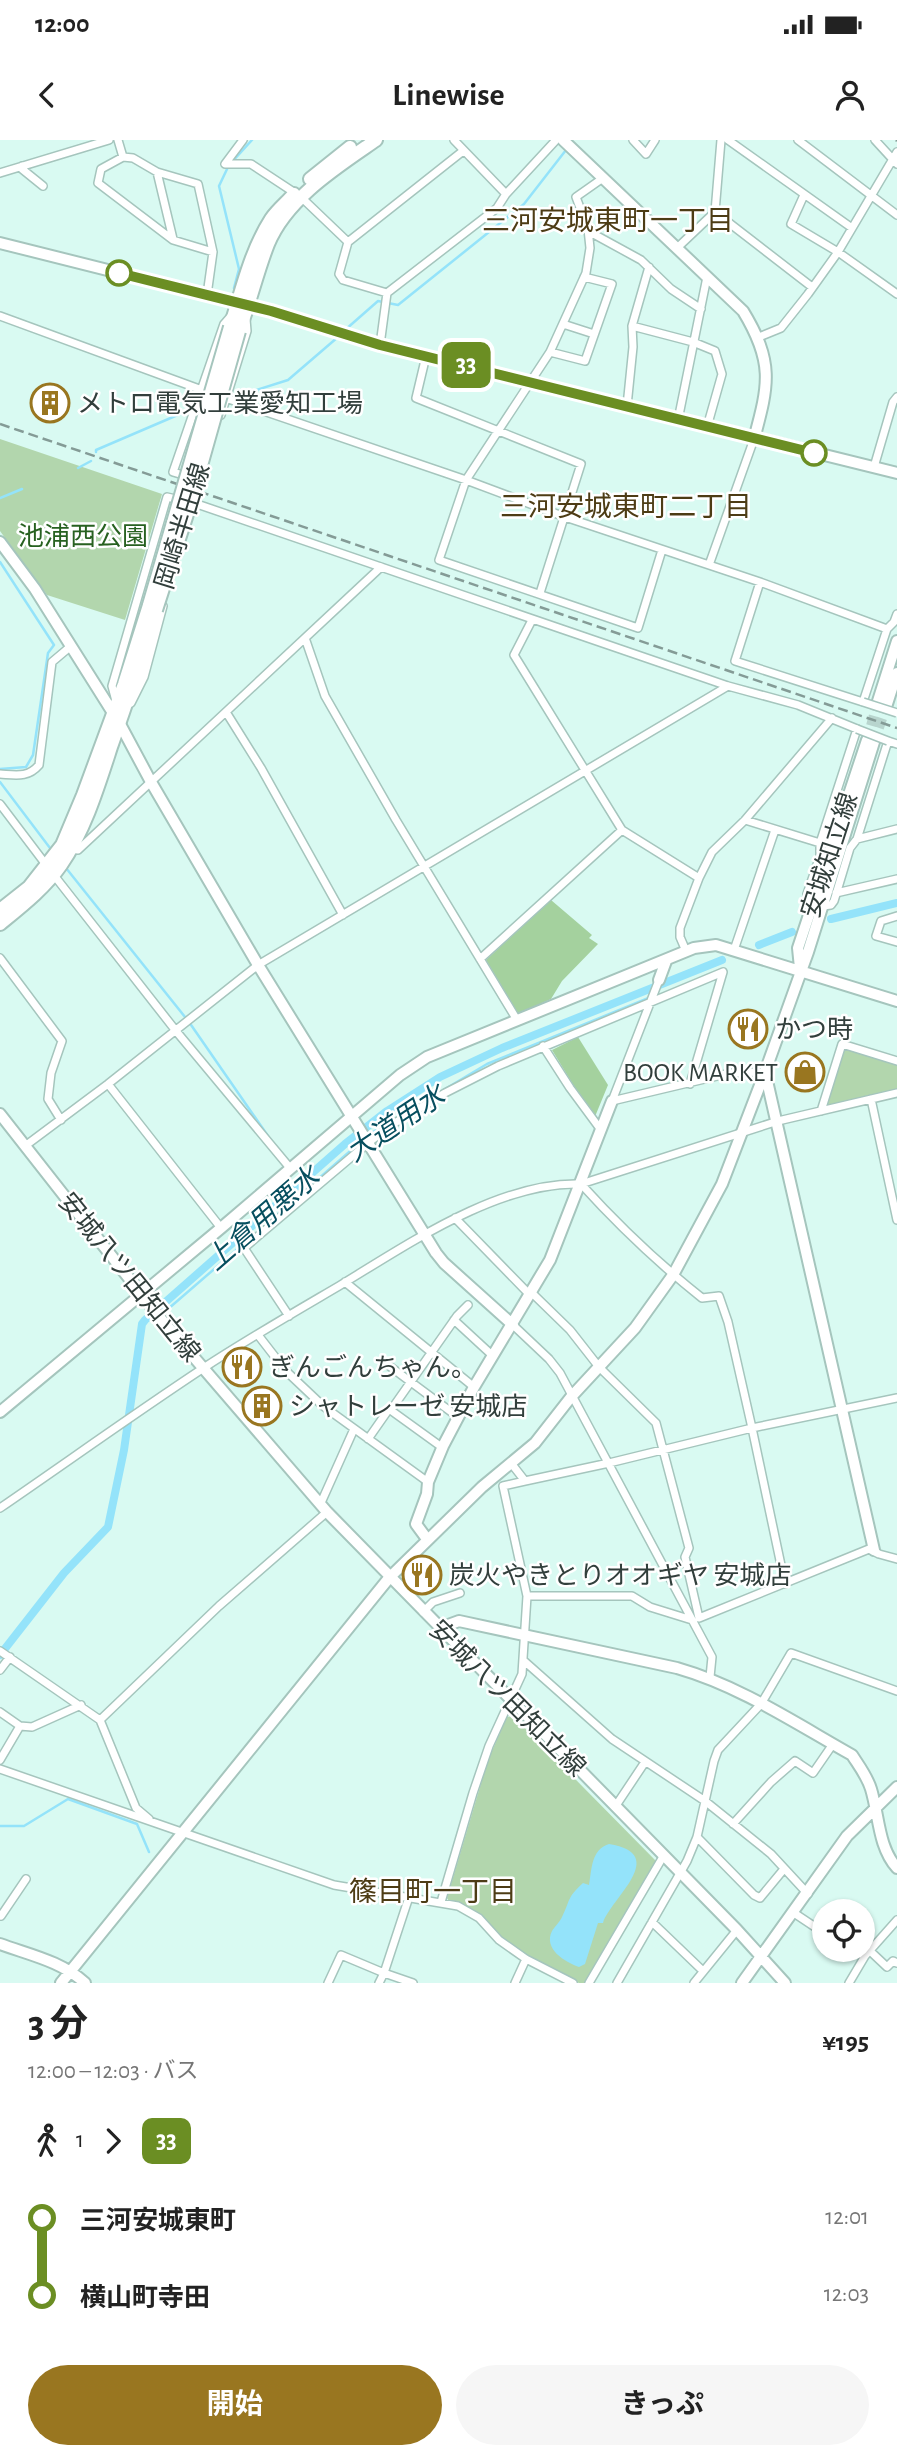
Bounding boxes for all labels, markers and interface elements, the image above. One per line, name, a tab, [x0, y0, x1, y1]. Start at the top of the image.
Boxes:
text: 12:00	[35, 11, 90, 37]
icon: back	[28, 76, 66, 114]
icon: person	[831, 76, 869, 114]
text: Linewise	[392, 79, 505, 111]
district label: 三河安城東町一丁目	[482, 206, 734, 236]
unlabelled marker	[106, 260, 132, 286]
line badge: 33	[434, 342, 498, 388]
text: 33	[456, 353, 476, 377]
building icon: メトロ電気工業愛知工場	[29, 382, 71, 424]
place label: メトロ電気工業愛知工場	[77, 390, 363, 417]
unlabelled marker	[801, 440, 827, 466]
street label: 岡崎半田線	[151, 460, 214, 592]
district label: 三河安城東町二丁目	[500, 492, 752, 522]
park label: 池浦西公園	[18, 523, 148, 550]
street label: 安城知立線	[796, 789, 862, 921]
restaurant icon: かつ時	[727, 1008, 769, 1050]
place label: かつ時	[775, 1016, 853, 1043]
shop icon: BOOK MARKET	[784, 1051, 826, 1093]
place label: BOOK MARKET	[623, 1060, 778, 1086]
water label: 大道用水	[341, 1078, 453, 1168]
water label: 上倉用悪水	[200, 1160, 328, 1276]
street label: 安城八ツ田知立線	[54, 1187, 206, 1367]
restaurant icon: ぎんごんちゃん。	[221, 1346, 263, 1388]
place label: ぎんごんちゃん。	[269, 1354, 477, 1381]
building icon: シャトレーゼ 安城店	[241, 1385, 283, 1427]
place label: シャトレーゼ 安城店	[289, 1393, 527, 1420]
restaurant icon: 炭火やきとりオオギヤ 安城店	[401, 1554, 443, 1596]
place label: 炭火やきとりオオギヤ 安城店	[449, 1561, 791, 1589]
street label: 安城八ツ田知立線	[425, 1615, 591, 1781]
district label: 篠目町一丁目	[349, 1877, 517, 1907]
map controls	[812, 1899, 875, 1962]
button: locate	[812, 1899, 875, 1962]
text: 3 分	[28, 2006, 88, 2044]
text: ¥195	[822, 2029, 869, 2055]
text: 12:00 – 12:03 · バス	[28, 2060, 199, 2083]
icon: walk	[28, 2122, 66, 2160]
icon: forward	[94, 2122, 132, 2160]
text: 1	[76, 2129, 84, 2152]
text: 33	[156, 2129, 177, 2153]
text: 12:01	[825, 2206, 869, 2229]
text: 三河安城東町	[80, 2208, 236, 2234]
text: 12:03	[824, 2283, 869, 2306]
text: 横山町寺田	[80, 2285, 210, 2311]
button: 開始	[28, 2365, 442, 2445]
button: きっぷ	[456, 2365, 869, 2445]

